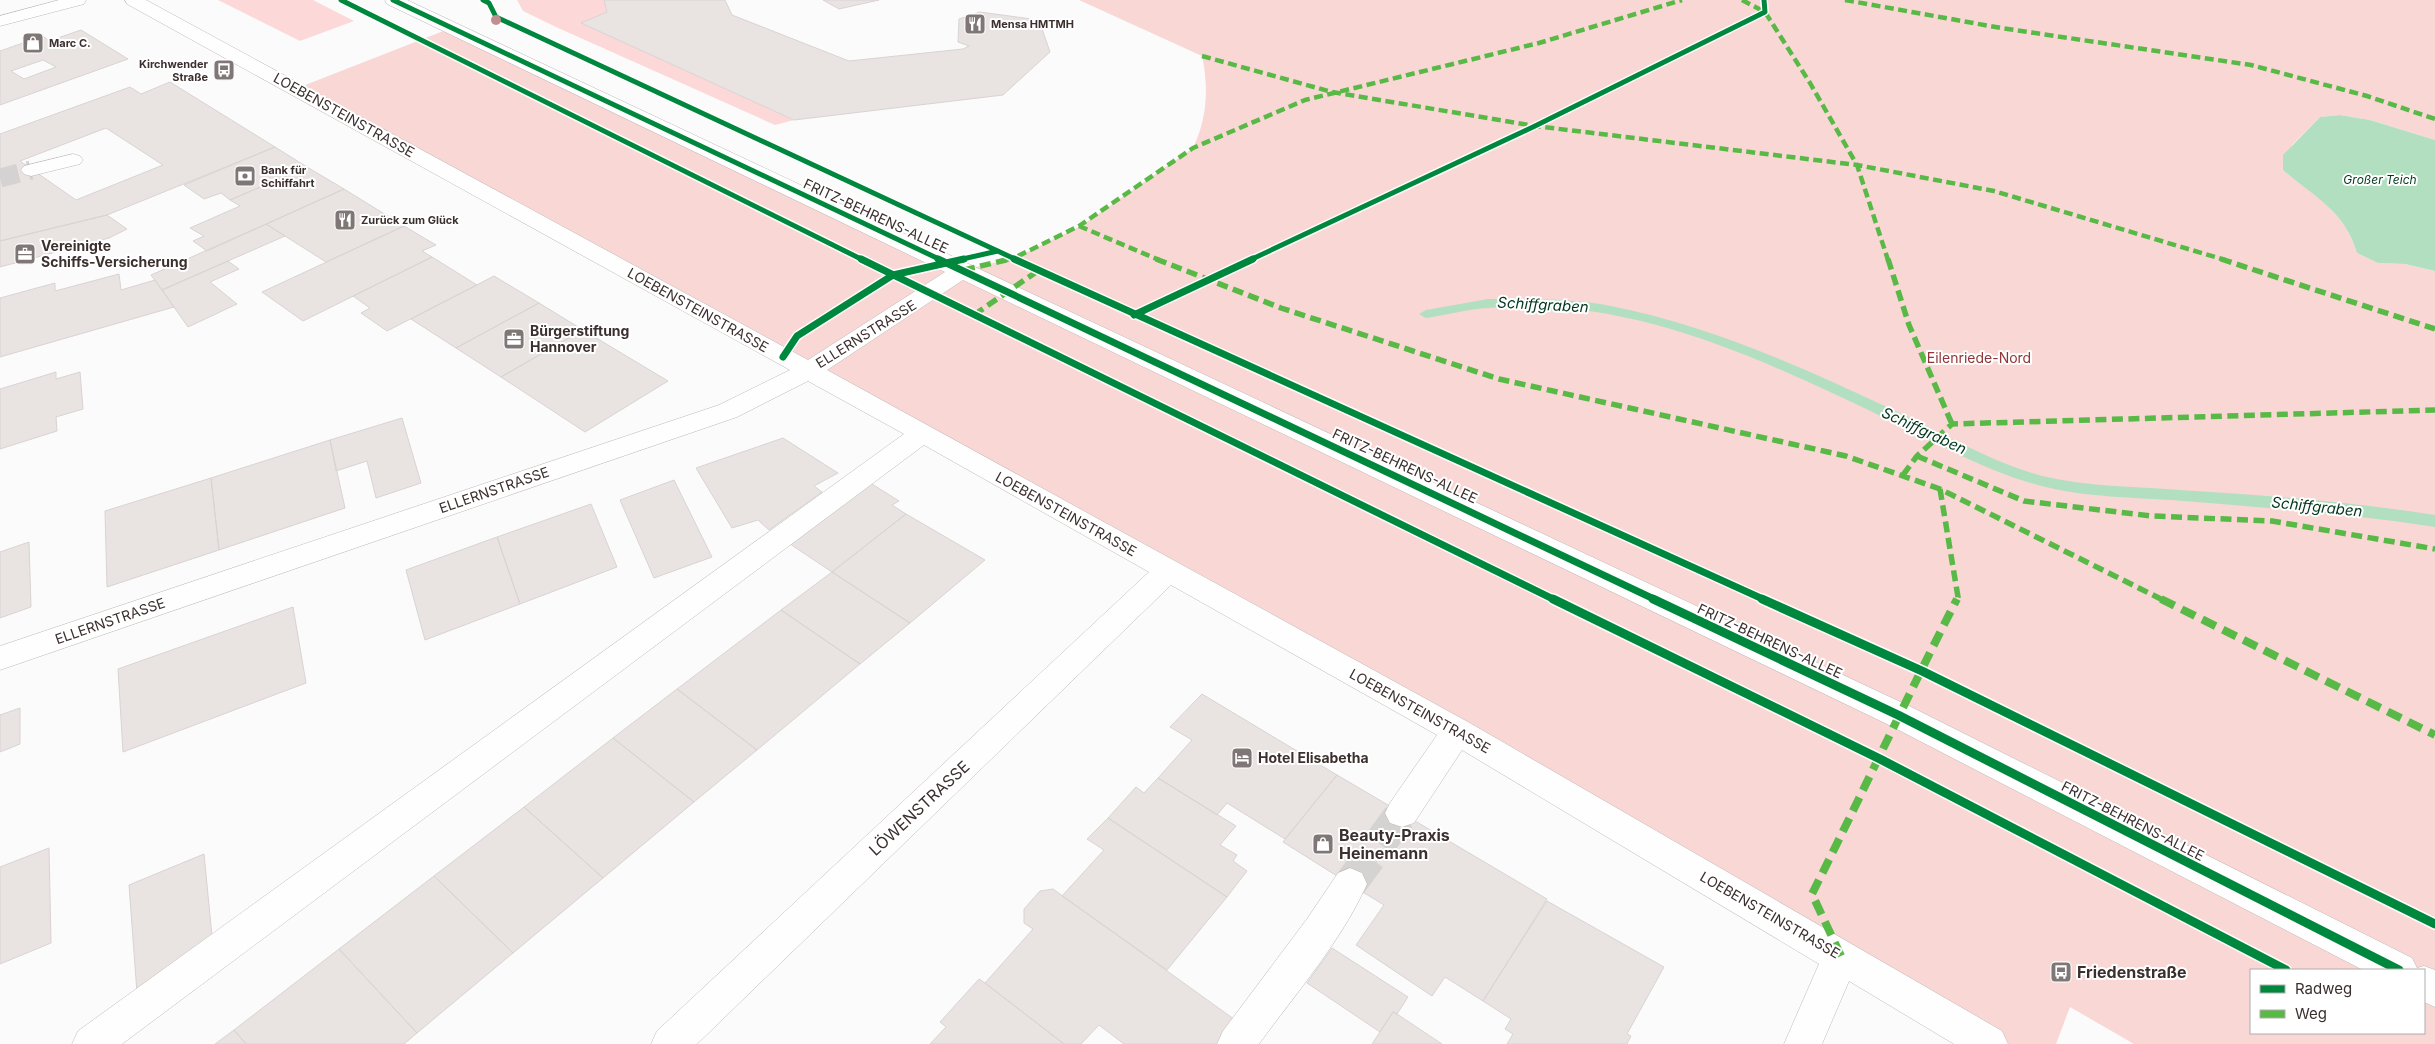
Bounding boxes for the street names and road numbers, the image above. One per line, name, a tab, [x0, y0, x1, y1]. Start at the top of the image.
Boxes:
street label: LOEBENSTEINSTRASSE	[271, 69, 418, 160]
street label: FRITZ-BEHRENS-ALLEE	[801, 174, 951, 257]
street label: LOEBENSTEINSTRASSE	[625, 264, 772, 355]
street label: ELLERNSTRASSE	[812, 296, 919, 371]
street label: FRITZ-BEHRENS-ALLEE	[1330, 424, 1480, 507]
street label: ELLERNSTRASSE	[437, 463, 551, 516]
street label: LOEBENSTEINSTRASSE	[993, 468, 1140, 559]
street label: ELLERNSTRASSE	[53, 594, 167, 647]
street label: FRITZ-BEHRENS-ALLEE	[1695, 599, 1845, 682]
street label: LOEBENSTEINSTRASSE	[1347, 665, 1494, 756]
street label: LÖWENSTRASSE	[865, 756, 973, 860]
street label: FRITZ-BEHRENS-ALLEE	[2059, 777, 2207, 864]
street label: LOEBENSTEINSTRASSE	[1697, 868, 1843, 962]

